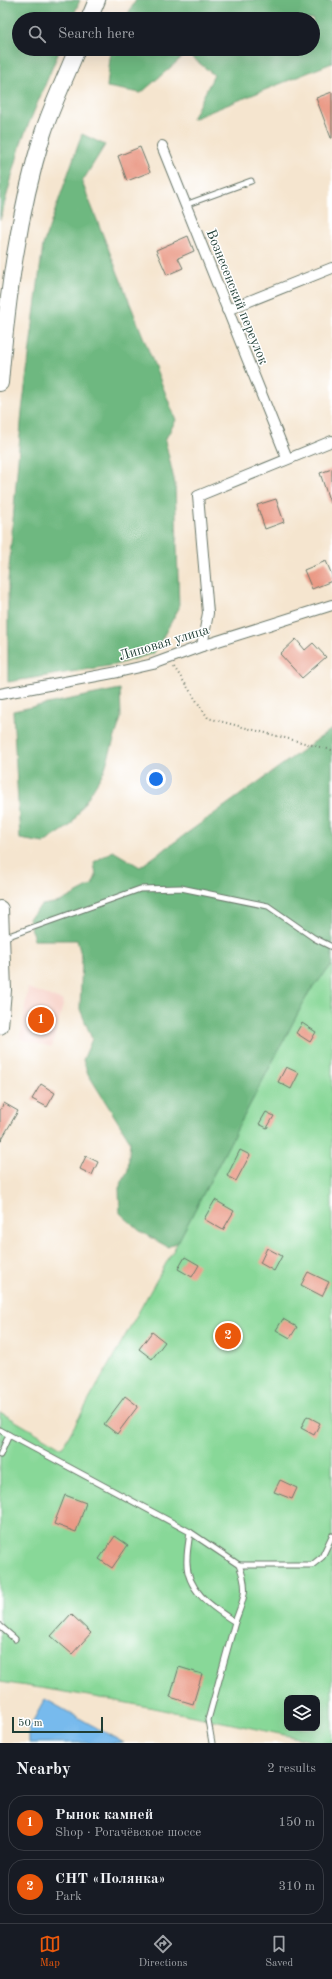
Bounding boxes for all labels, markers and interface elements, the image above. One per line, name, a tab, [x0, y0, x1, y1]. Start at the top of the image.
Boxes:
search box	[12, 12, 320, 56]
icon: search	[26, 23, 48, 45]
text: Search here	[58, 27, 135, 42]
street label: Вознесенский переулок	[203, 227, 271, 367]
street label: Липовая улица	[117, 623, 211, 663]
your location	[146, 769, 166, 789]
pin: 1	[28, 1005, 54, 1035]
pin: 2	[215, 1321, 241, 1351]
map controls	[284, 1695, 320, 1731]
button: layers	[284, 1695, 320, 1731]
scale bar	[12, 1715, 103, 1734]
text: 50 m	[18, 1718, 43, 1729]
text: Nearby	[16, 1761, 71, 1778]
text: 2 results	[267, 1762, 316, 1775]
text: Рынок камней	[55, 1808, 153, 1823]
text: 1	[26, 1816, 34, 1829]
text: 150 m	[278, 1816, 315, 1829]
text: Shop · Рогачёвское шоссе	[55, 1826, 201, 1839]
text: СНТ «Полянка»	[55, 1872, 166, 1887]
text: 2	[26, 1880, 34, 1893]
text: 310 m	[278, 1880, 315, 1893]
text: Park	[55, 1890, 82, 1903]
tab: Map	[39, 1933, 61, 1971]
tab: Directions	[139, 1933, 187, 1971]
tab: Saved	[265, 1933, 293, 1971]

